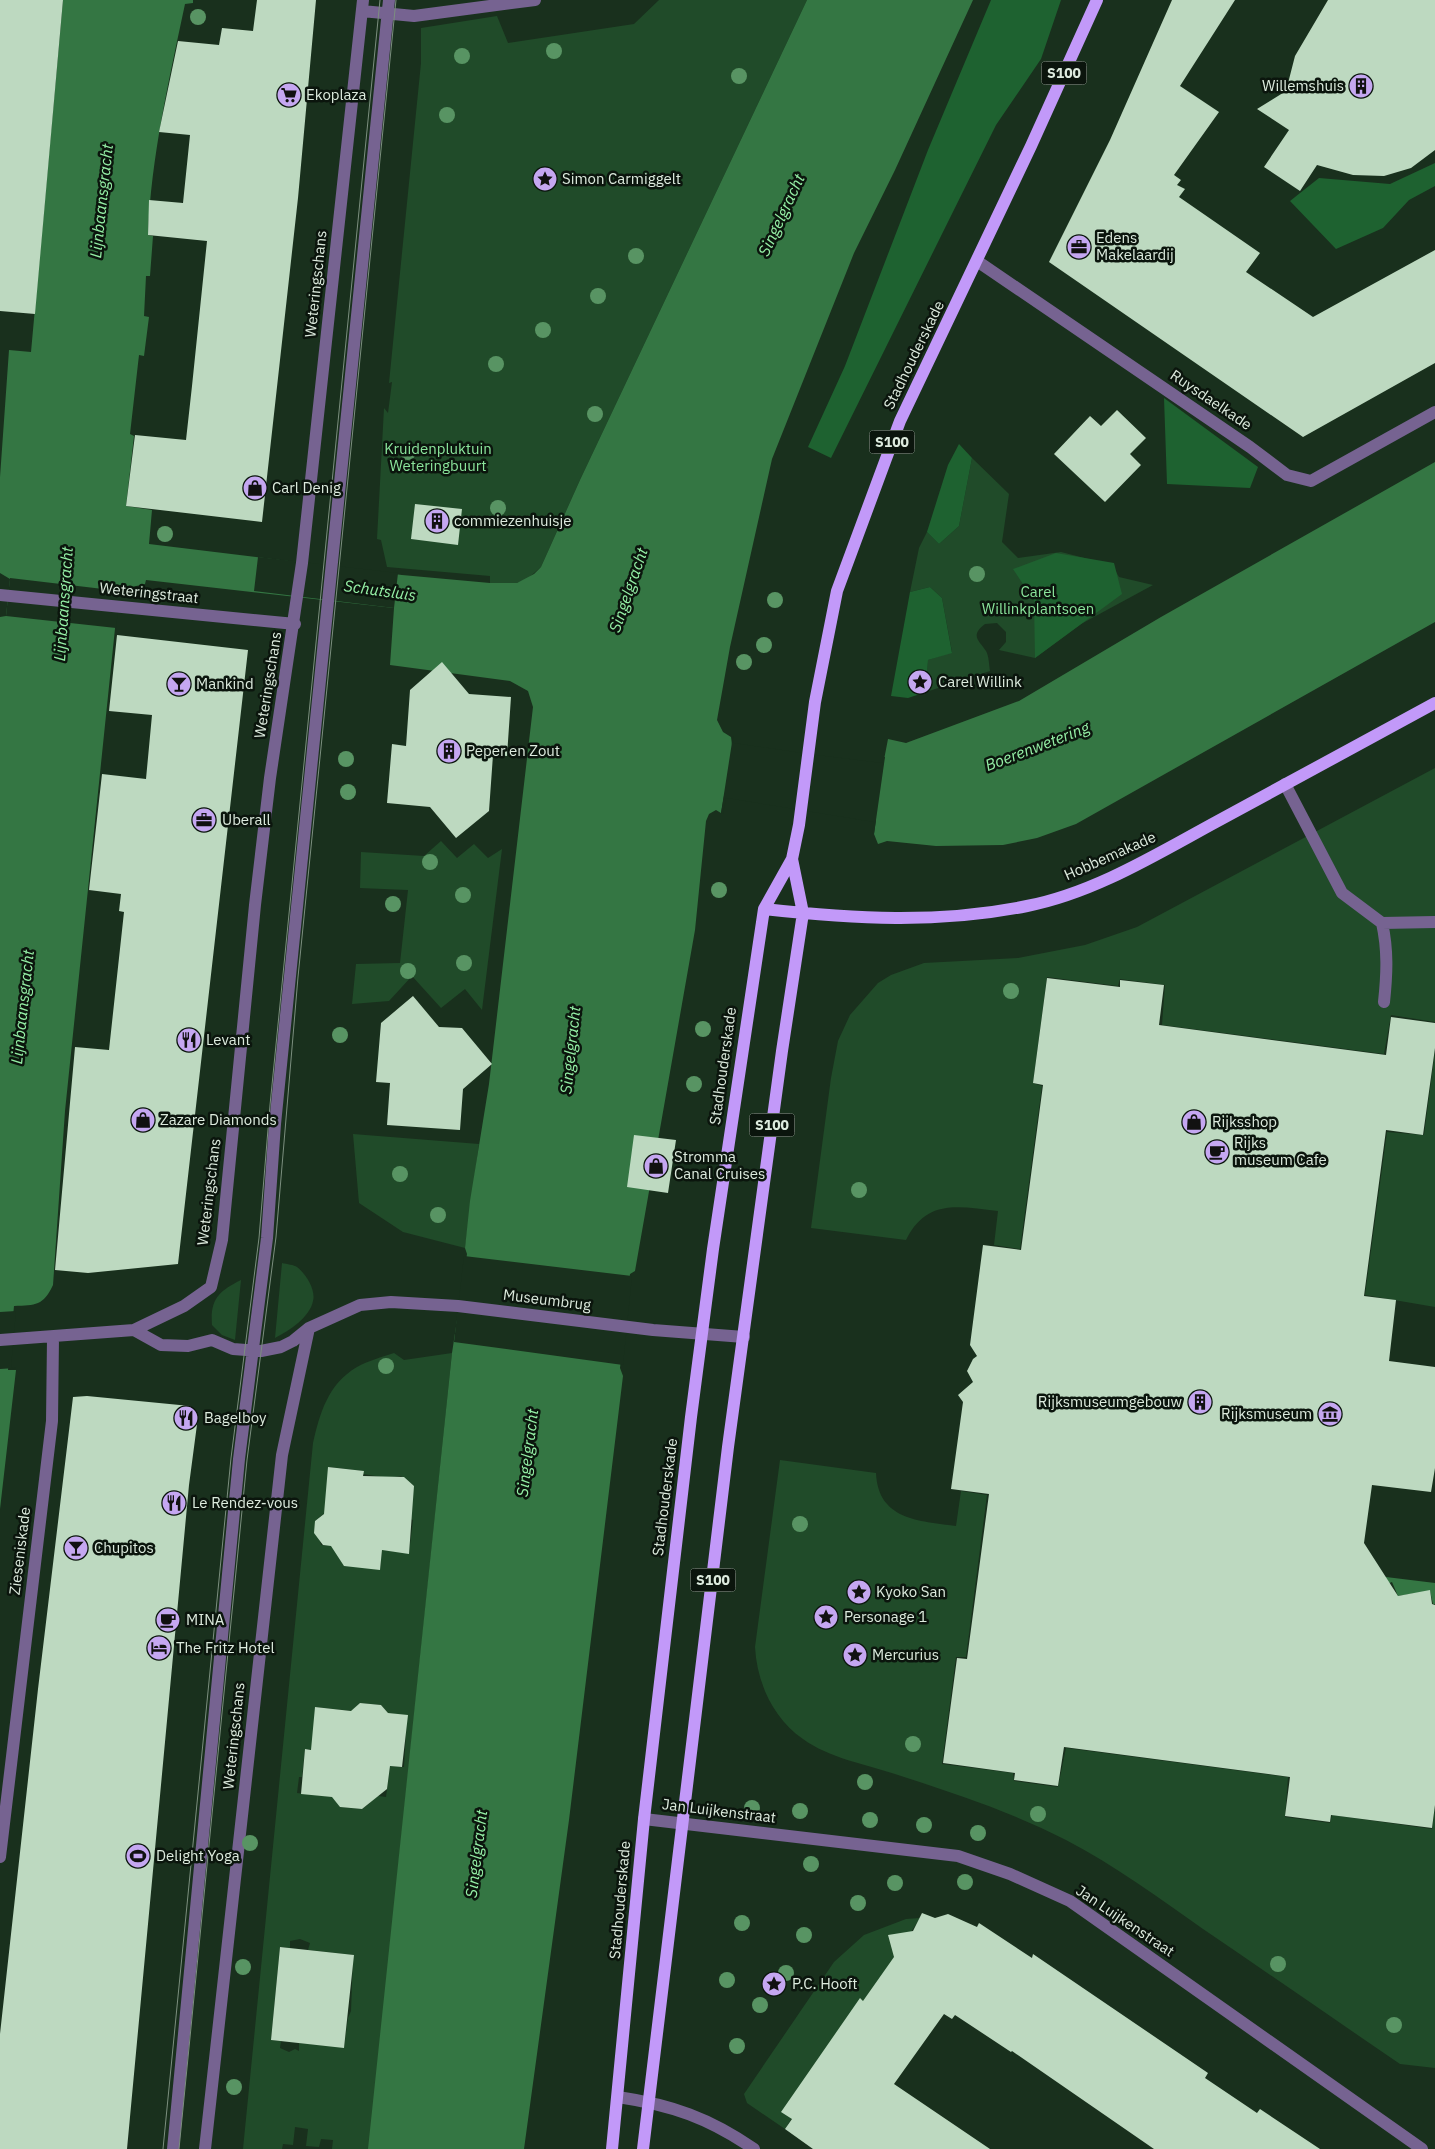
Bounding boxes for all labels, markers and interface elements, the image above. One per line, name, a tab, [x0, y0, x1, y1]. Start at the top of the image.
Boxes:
road number: S100	[1042, 62, 1086, 84]
building icon: Willemshuis	[1348, 73, 1374, 99]
place label: Willemshuis	[1262, 76, 1344, 95]
supermarket icon: Ekoplaza	[276, 82, 302, 108]
place label: Ekoplaza	[306, 85, 367, 104]
water label: Lijnbaansgracht	[85, 142, 117, 259]
place icon: Simon Carmiggelt	[532, 166, 558, 192]
place label: Simon Carmiggelt	[562, 169, 681, 188]
water label: Singelgracht	[753, 170, 809, 259]
place label: Edens Makelaardij	[1096, 228, 1174, 264]
street label: Weteringschans	[300, 229, 331, 339]
office icon: Edens Makelaardij	[1066, 234, 1092, 260]
street label: Stadhouderskade	[879, 297, 948, 412]
street label: Ruysdaelkade	[1167, 365, 1256, 434]
road number: S100	[870, 431, 914, 454]
park label: Kruidenpluktuin Weteringbuurt	[384, 439, 492, 475]
shop icon: Carl Denig	[242, 475, 268, 501]
place label: Carl Denig	[272, 478, 341, 497]
building icon: commiezenhuisje	[424, 508, 450, 534]
place label: commiezenhuisje	[454, 511, 572, 530]
water label: Singelgracht	[604, 544, 652, 635]
water label: Lijnbaansgracht	[49, 545, 77, 662]
water label: Schutsluis	[343, 575, 417, 605]
street label: Weteringstraat	[98, 578, 200, 607]
park label: Carel Willinkplantsoen	[982, 582, 1094, 618]
street label: Weteringschans	[250, 630, 285, 740]
place icon: Carel Willink	[907, 669, 933, 695]
bar icon: Mankind	[166, 671, 192, 697]
place label: Carel Willink	[938, 672, 1022, 691]
place label: Mankind	[196, 674, 254, 693]
water label: Boerenwetering	[982, 717, 1093, 775]
building icon: Peper en Zout	[436, 738, 462, 764]
place label: Peper en Zout	[466, 741, 560, 760]
office icon: Uberall	[191, 807, 217, 833]
place label: Uberall	[222, 810, 271, 829]
street label: Hobbemakade	[1061, 827, 1159, 884]
water label: Lijnbaansgracht	[6, 948, 38, 1065]
water label: Singelgracht	[555, 1004, 585, 1095]
street label: Stadhouderskade	[705, 1006, 740, 1126]
restaurant icon: Levant	[176, 1027, 202, 1053]
place label: Levant	[206, 1030, 251, 1049]
shop icon: Zazare Diamonds	[130, 1107, 156, 1133]
shop icon: Rijksshop	[1181, 1109, 1207, 1135]
place label: Zazare Diamonds	[160, 1110, 277, 1129]
place label: Rijksshop	[1212, 1112, 1277, 1131]
road number: S100	[750, 1114, 794, 1136]
place label: Rijks museum Cafe	[1234, 1133, 1327, 1169]
street label: Weteringschans	[193, 1137, 224, 1247]
cafe icon: Rijks museum Cafe	[1204, 1139, 1230, 1165]
place label: Stromma Canal Cruises	[674, 1147, 765, 1183]
shop icon: Stromma Canal Cruises	[643, 1153, 669, 1179]
street label: Museumbrug	[502, 1285, 592, 1314]
building icon: Rijksmuseumgebouw	[1187, 1389, 1213, 1415]
place label: Rijksmuseumgebouw	[1038, 1392, 1182, 1411]
museum icon: Rijksmuseum	[1317, 1401, 1343, 1427]
place label: Rijksmuseum	[1221, 1404, 1312, 1423]
restaurant icon: Bagelboy	[173, 1405, 199, 1431]
water label: Singelgracht	[512, 1407, 542, 1498]
place label: Bagelboy	[204, 1408, 267, 1427]
street label: Stadhouderskade	[648, 1437, 681, 1557]
restaurant icon: Le Rendez-vous	[161, 1490, 187, 1516]
place label: Le Rendez-vous	[192, 1493, 298, 1512]
street label: Zieseniskade	[5, 1506, 34, 1596]
bar icon: Chupitos	[63, 1535, 89, 1561]
place label: Chupitos	[94, 1538, 154, 1557]
road number: S100	[690, 1568, 736, 1592]
place icon: Kyoko San	[846, 1579, 872, 1605]
place label: Kyoko San	[876, 1582, 946, 1601]
place icon: Personage 1	[813, 1604, 839, 1630]
cafe icon: MINA	[155, 1607, 181, 1633]
place label: Personage 1	[844, 1607, 927, 1626]
place label: MINA	[186, 1610, 225, 1629]
hotel icon: The Fritz Hotel	[146, 1635, 172, 1661]
place label: The Fritz Hotel	[176, 1638, 275, 1657]
place icon: Mercurius	[842, 1642, 868, 1668]
place label: Mercurius	[872, 1645, 939, 1664]
street label: Weteringschans	[218, 1681, 249, 1791]
street label: Jan Luijkenstraat	[661, 1794, 777, 1827]
water label: Singelgracht	[461, 1808, 491, 1899]
street label: Stadhouderskade	[605, 1840, 634, 1960]
sports icon: Delight Yoga	[125, 1843, 151, 1869]
place label: Delight Yoga	[156, 1846, 240, 1865]
street label: Jan Luijkenstraat	[1072, 1881, 1178, 1961]
place icon: P.C. Hooft	[761, 1971, 787, 1997]
place label: P.C. Hooft	[792, 1974, 858, 1993]

